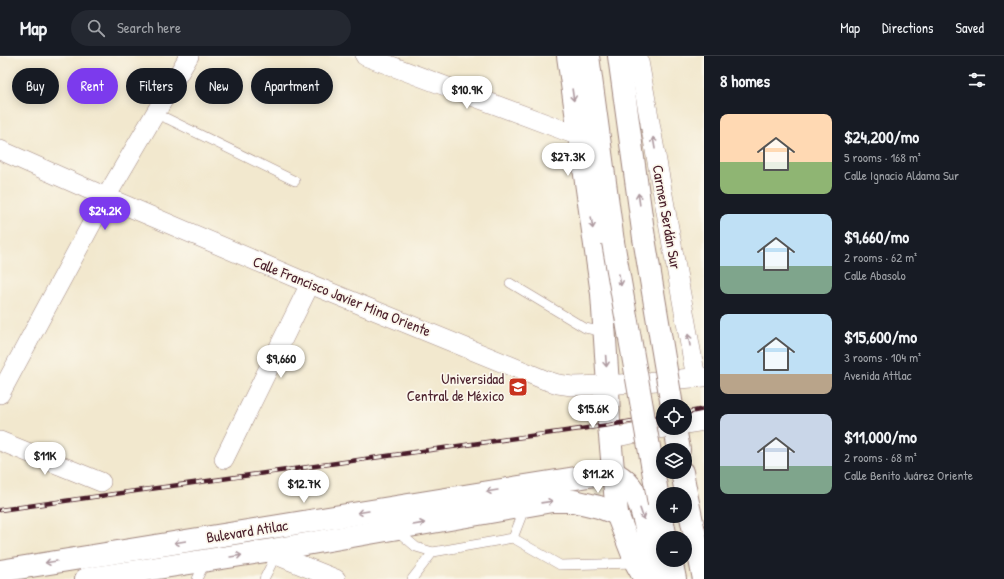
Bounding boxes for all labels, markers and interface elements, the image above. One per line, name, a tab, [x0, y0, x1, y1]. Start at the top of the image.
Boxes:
search box	[71, 10, 351, 46]
text: Map	[20, 15, 47, 41]
icon: search	[85, 17, 107, 39]
text: Search here	[117, 17, 181, 38]
text: Map	[840, 18, 860, 37]
text: Directions	[882, 18, 933, 37]
text: Saved	[955, 18, 984, 37]
chip: Buy	[12, 68, 59, 104]
chip: Rent	[67, 68, 118, 104]
chip: Filters	[126, 68, 187, 104]
chip: New	[195, 68, 243, 104]
chip: Apartment	[251, 68, 333, 104]
text: 8 homes	[720, 69, 770, 92]
icon: filters	[966, 69, 988, 91]
pin: $10.9K	[434, 76, 500, 110]
text: $10.9K	[451, 80, 483, 98]
one-way arrow	[569, 88, 577, 101]
text: $24,200/mo	[844, 125, 919, 148]
icon: home	[752, 130, 800, 178]
one-way arrow	[649, 137, 657, 150]
pin: $27.3K	[535, 143, 601, 177]
text: $27.3K	[551, 147, 585, 165]
text: 5 rooms · 168 m²	[844, 148, 921, 166]
street label: Carmen Serdán Sur	[647, 163, 687, 271]
text: Calle Ignacio Aldama Sur	[844, 166, 959, 184]
one-way arrow	[635, 193, 643, 206]
pin: $24.2K	[72, 197, 138, 231]
text: $24.2K	[88, 201, 122, 219]
one-way arrow	[588, 216, 596, 229]
text: $9,660/mo	[844, 225, 909, 248]
icon: home	[752, 230, 800, 278]
text: 2 rooms · 62 m²	[844, 248, 917, 266]
street label: Calle Francisco Javier Mina Oriente	[250, 251, 434, 341]
text: Calle Abasolo	[844, 266, 906, 284]
one-way arrow	[616, 273, 624, 286]
text: $15,600/mo	[844, 325, 917, 348]
icon: home	[752, 330, 800, 378]
one-way arrow	[685, 334, 693, 347]
pin: $9,660	[248, 345, 314, 379]
text: 3 rooms · 104 m²	[844, 348, 921, 366]
text: $9,660	[266, 349, 296, 367]
one-way arrow	[603, 354, 610, 367]
text: Avenida Attlac	[844, 366, 912, 384]
place label: Universidad Central de México	[407, 368, 504, 406]
school or university icon: Universidad Central de México	[507, 376, 529, 398]
pin: $15.6K	[560, 395, 626, 429]
text: $15.6K	[577, 399, 609, 417]
map controls	[656, 399, 692, 567]
button: locate	[656, 399, 692, 435]
text: $11,000/mo	[844, 425, 917, 448]
icon: home	[752, 430, 800, 478]
pin: $11K	[21, 442, 69, 476]
button: layers	[656, 443, 692, 479]
text: $11K	[34, 446, 56, 464]
text: 2 rooms · 68 m²	[844, 448, 917, 466]
pin: $11.2K	[565, 460, 631, 494]
text: $11.2K	[582, 464, 614, 482]
text: Calle Benito Juárez Oriente	[844, 466, 973, 484]
pin: $12.7K	[271, 470, 337, 504]
text: $12.7K	[287, 474, 321, 492]
one-way arrow	[486, 487, 499, 495]
button: +	[656, 487, 692, 523]
one-way arrow	[540, 498, 553, 506]
one-way arrow	[357, 508, 370, 516]
one-way arrow	[639, 508, 646, 521]
street label: Bulevard Atilac	[205, 514, 289, 548]
one-way arrow	[412, 520, 425, 528]
button: −	[656, 531, 692, 567]
one-way arrow	[174, 538, 187, 546]
one-way arrow	[229, 552, 242, 560]
one-way arrow	[45, 558, 58, 566]

